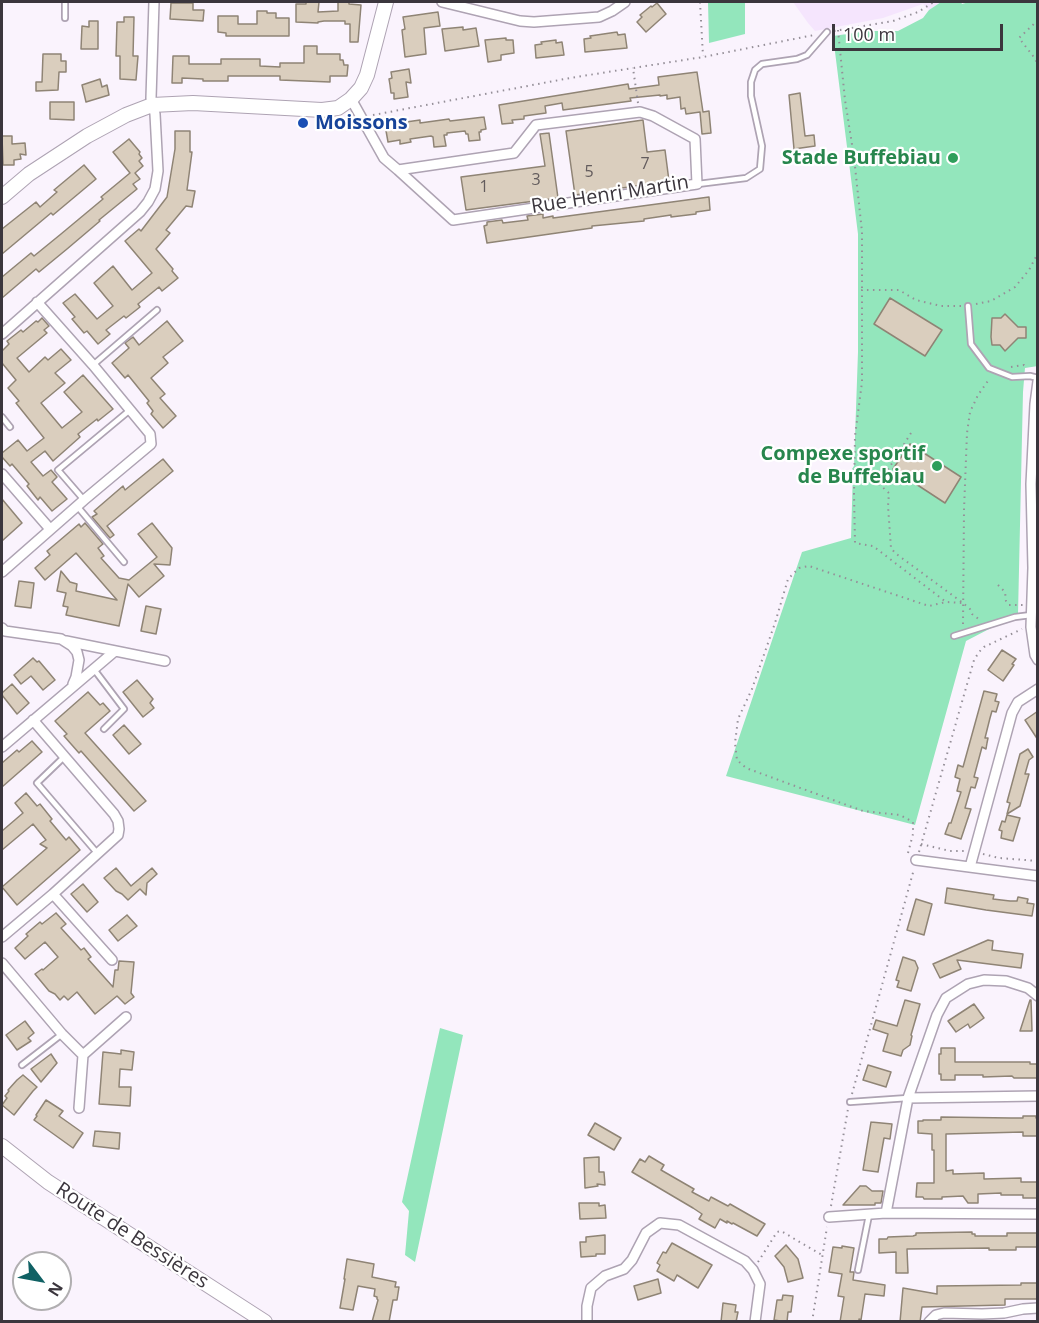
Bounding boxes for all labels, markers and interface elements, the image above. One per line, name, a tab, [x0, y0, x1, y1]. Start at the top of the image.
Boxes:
scale bar	[835, 12, 1006, 50]
text: 100 m	[843, 22, 895, 46]
place label: Moissons	[315, 111, 408, 135]
marker: Moissons	[296, 116, 310, 130]
place label: Stade Buffebiau	[782, 146, 941, 170]
marker: Stade Buffebiau	[946, 151, 960, 165]
house number: 7	[640, 154, 650, 174]
house number: 5	[584, 162, 594, 182]
house number: 3	[531, 170, 541, 190]
street label: Rue Henri Martin	[529, 171, 691, 219]
house number: 1	[479, 177, 489, 197]
place label: Compexe sportif de Buffebiau	[761, 442, 925, 489]
marker: Compexe sportif de Buffebiau	[930, 459, 944, 473]
street label: Route de Bessières	[51, 1178, 213, 1294]
north arrow	[12, 1251, 72, 1311]
text: N	[43, 1278, 68, 1301]

